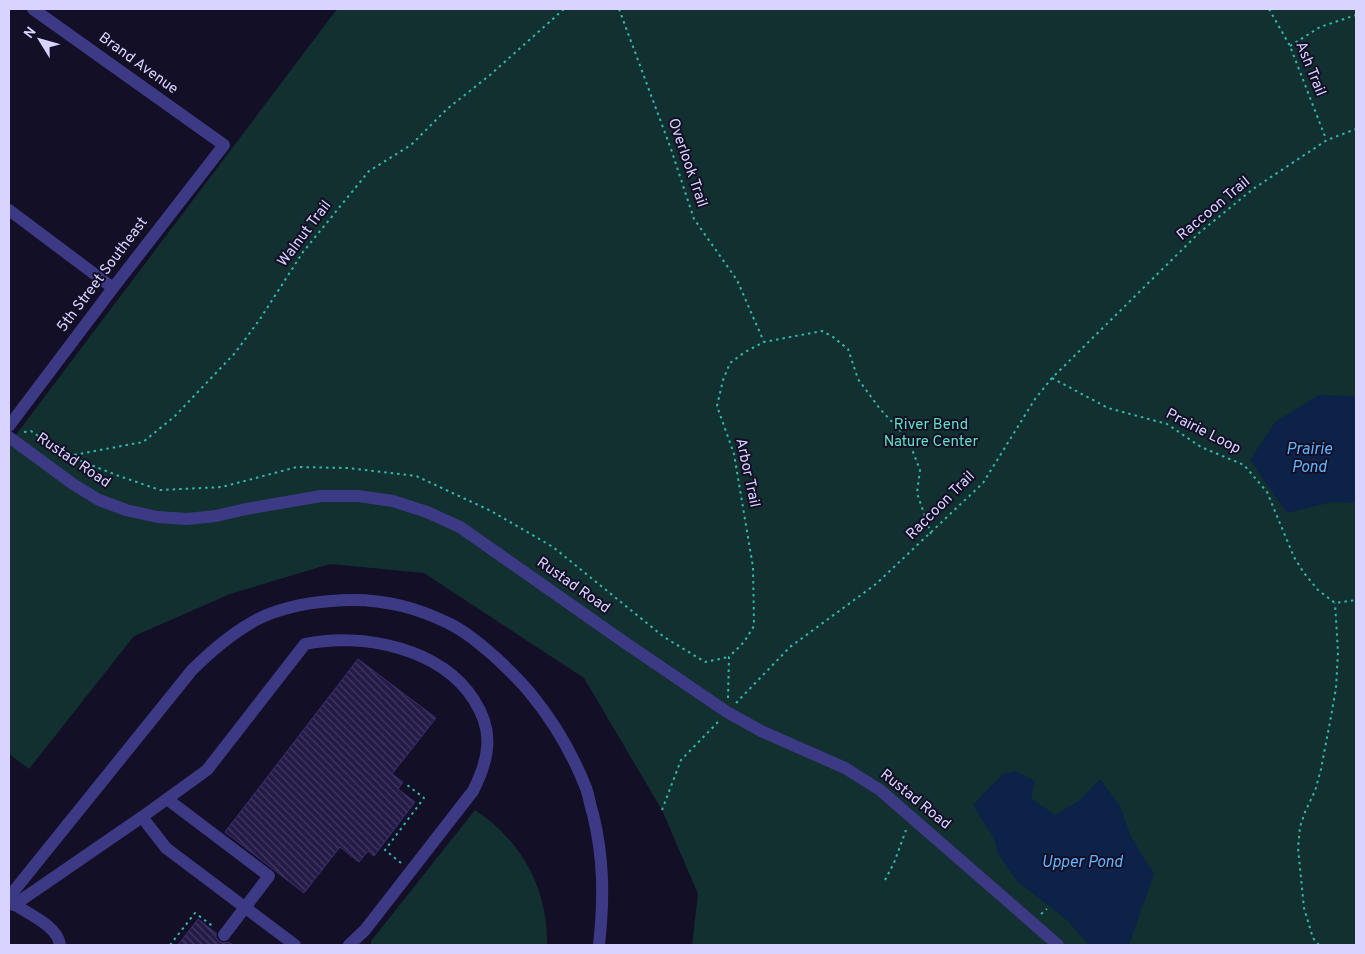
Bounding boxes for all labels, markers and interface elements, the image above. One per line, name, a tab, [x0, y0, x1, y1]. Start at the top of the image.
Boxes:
north arrow	[15, 15, 65, 65]
text: N	[21, 24, 41, 42]
street label: Brand Avenue	[95, 29, 181, 99]
street label: Ash Trail	[1290, 39, 1330, 99]
street label: Overlook Trail	[663, 116, 711, 210]
street label: Raccoon Trail	[1173, 173, 1255, 245]
street label: Walnut Trail	[274, 197, 336, 271]
street label: 5th Street Southeast	[53, 214, 153, 336]
street label: Prairie Loop	[1162, 405, 1244, 459]
park label: River Bend Nature Center	[884, 416, 978, 452]
street label: Rustad Road	[32, 429, 114, 493]
street label: Arbor Trail	[730, 437, 764, 509]
water label: Prairie Pond	[1286, 440, 1333, 478]
street label: Raccoon Trail	[902, 467, 980, 545]
street label: Rustad Road	[533, 554, 613, 618]
street label: Rustad Road	[876, 766, 954, 834]
water label: Upper Pond	[1041, 853, 1124, 873]

